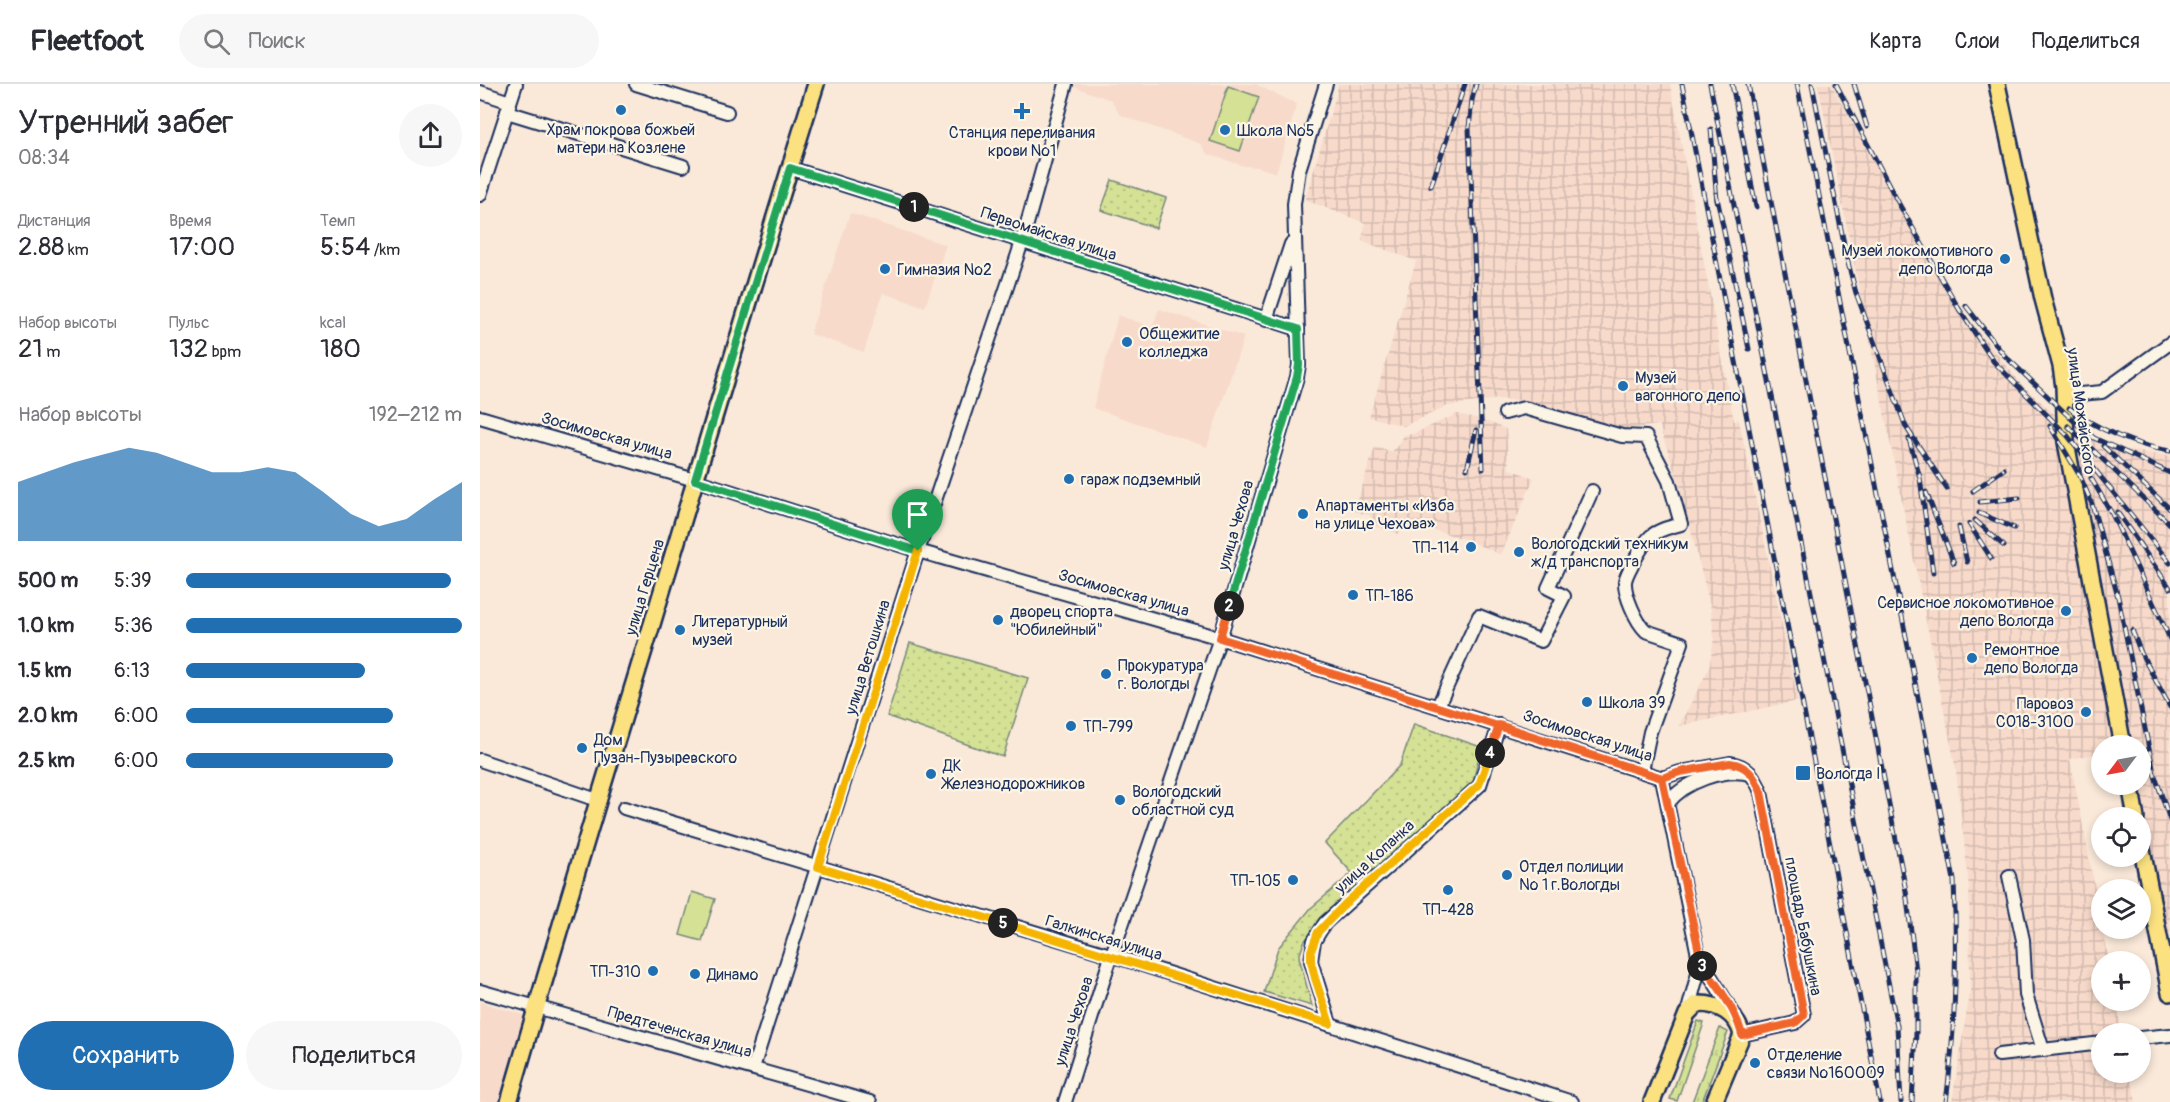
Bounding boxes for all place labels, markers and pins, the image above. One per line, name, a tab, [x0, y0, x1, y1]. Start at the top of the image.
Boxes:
marker: Станция переливания крови №1	[1013, 102, 1031, 120]
marker: Храм покрова божьей матери на Козлене	[614, 103, 628, 117]
place label: Храм покрова божьей матери на Козлене	[547, 120, 695, 158]
place label: Школа №5	[1237, 121, 1314, 141]
place label: Станция переливания крови №1	[949, 123, 1095, 161]
marker: Школа №5	[1218, 123, 1232, 137]
pin: 1	[899, 192, 929, 222]
place label: Музей локомотивного депо Вологда	[1841, 241, 1993, 279]
marker: Музей локомотивного депо Вологда	[1998, 252, 2012, 266]
place label: Гимназия №2	[897, 260, 992, 280]
marker: Гимназия №2	[878, 262, 892, 276]
place label: Общежитие колледжа	[1139, 324, 1220, 362]
marker: Общежитие колледжа	[1120, 335, 1134, 349]
place label: Музей вагонного депо	[1635, 368, 1741, 406]
marker: Музей вагонного депо	[1616, 379, 1630, 393]
place label: гараж подземный	[1081, 470, 1201, 490]
marker: гараж подземный	[1062, 472, 1076, 486]
pin	[892, 489, 943, 551]
place label: Апартаменты «Изба на улице Чехова»	[1315, 496, 1454, 534]
marker: Апартаменты «Изба на улице Чехова»	[1296, 507, 1310, 521]
place label: Вологодский техникум ж/д транспорта	[1531, 534, 1689, 572]
place label: ТП-114	[1412, 538, 1459, 558]
marker: ТП-114	[1464, 540, 1478, 554]
marker: Вологодский техникум ж/д транспорта	[1512, 545, 1526, 559]
place label: ТП-186	[1365, 586, 1414, 606]
marker: ТП-186	[1346, 588, 1360, 602]
pin: 2	[1214, 591, 1244, 621]
place label: Сервисное локомотивное депо Вологда	[1877, 593, 2054, 631]
place label: дворец спорта "Юбилейный"	[1010, 602, 1113, 640]
marker: Сервисное локомотивное депо Вологда	[2059, 604, 2073, 618]
place label: Литературный музей	[691, 612, 788, 650]
marker: дворец спорта "Юбилейный"	[991, 613, 1005, 627]
marker: Литературный музей	[673, 623, 687, 637]
place label: Ремонтное депо Вологда	[1984, 640, 2078, 678]
marker: Ремонтное депо Вологда	[1965, 651, 1979, 665]
place label: Прокуратура г. Вологды	[1118, 656, 1204, 694]
marker: Прокуратура г. Вологды	[1099, 667, 1113, 681]
place label: Школа 39	[1599, 693, 1665, 713]
place label: Паровоз СО18-3100	[1996, 694, 2074, 732]
marker: Школа 39	[1580, 695, 1594, 709]
marker: Паровоз СО18-3100	[2079, 705, 2093, 719]
place label: ТП-799	[1083, 717, 1133, 737]
marker: ТП-799	[1064, 719, 1078, 733]
place label: Дом Пузан-Пузыревского	[593, 730, 738, 768]
pin: 4	[1475, 738, 1505, 768]
marker: Дом Пузан-Пузыревского	[575, 741, 589, 755]
place label: ДК Железнодорожников	[940, 756, 1085, 794]
marker: Вологда I	[1794, 764, 1812, 782]
place label: Вологда I	[1816, 764, 1881, 784]
marker: ДК Железнодорожников	[924, 767, 938, 781]
place label: Вологодский областной суд	[1132, 782, 1234, 820]
marker: Вологодский областной суд	[1113, 793, 1127, 807]
place label: Отдел полиции № 1 г.Вологды	[1519, 857, 1623, 895]
marker: Отдел полиции № 1 г.Вологды	[1500, 868, 1514, 882]
place label: ТП-105	[1230, 871, 1281, 891]
marker: ТП-105	[1286, 873, 1300, 887]
marker: ТП-428	[1441, 883, 1455, 897]
place label: ТП-428	[1422, 900, 1474, 920]
pin: 5	[988, 908, 1018, 938]
pin: 3	[1687, 951, 1717, 981]
place label: ТП-310	[590, 962, 641, 982]
marker: ТП-310	[646, 964, 660, 978]
place label: Динамо	[706, 965, 759, 985]
marker: Динамо	[688, 967, 702, 981]
place label: Отделение связи №160009	[1767, 1045, 1885, 1083]
marker: Отделение связи №160009	[1748, 1056, 1762, 1070]

